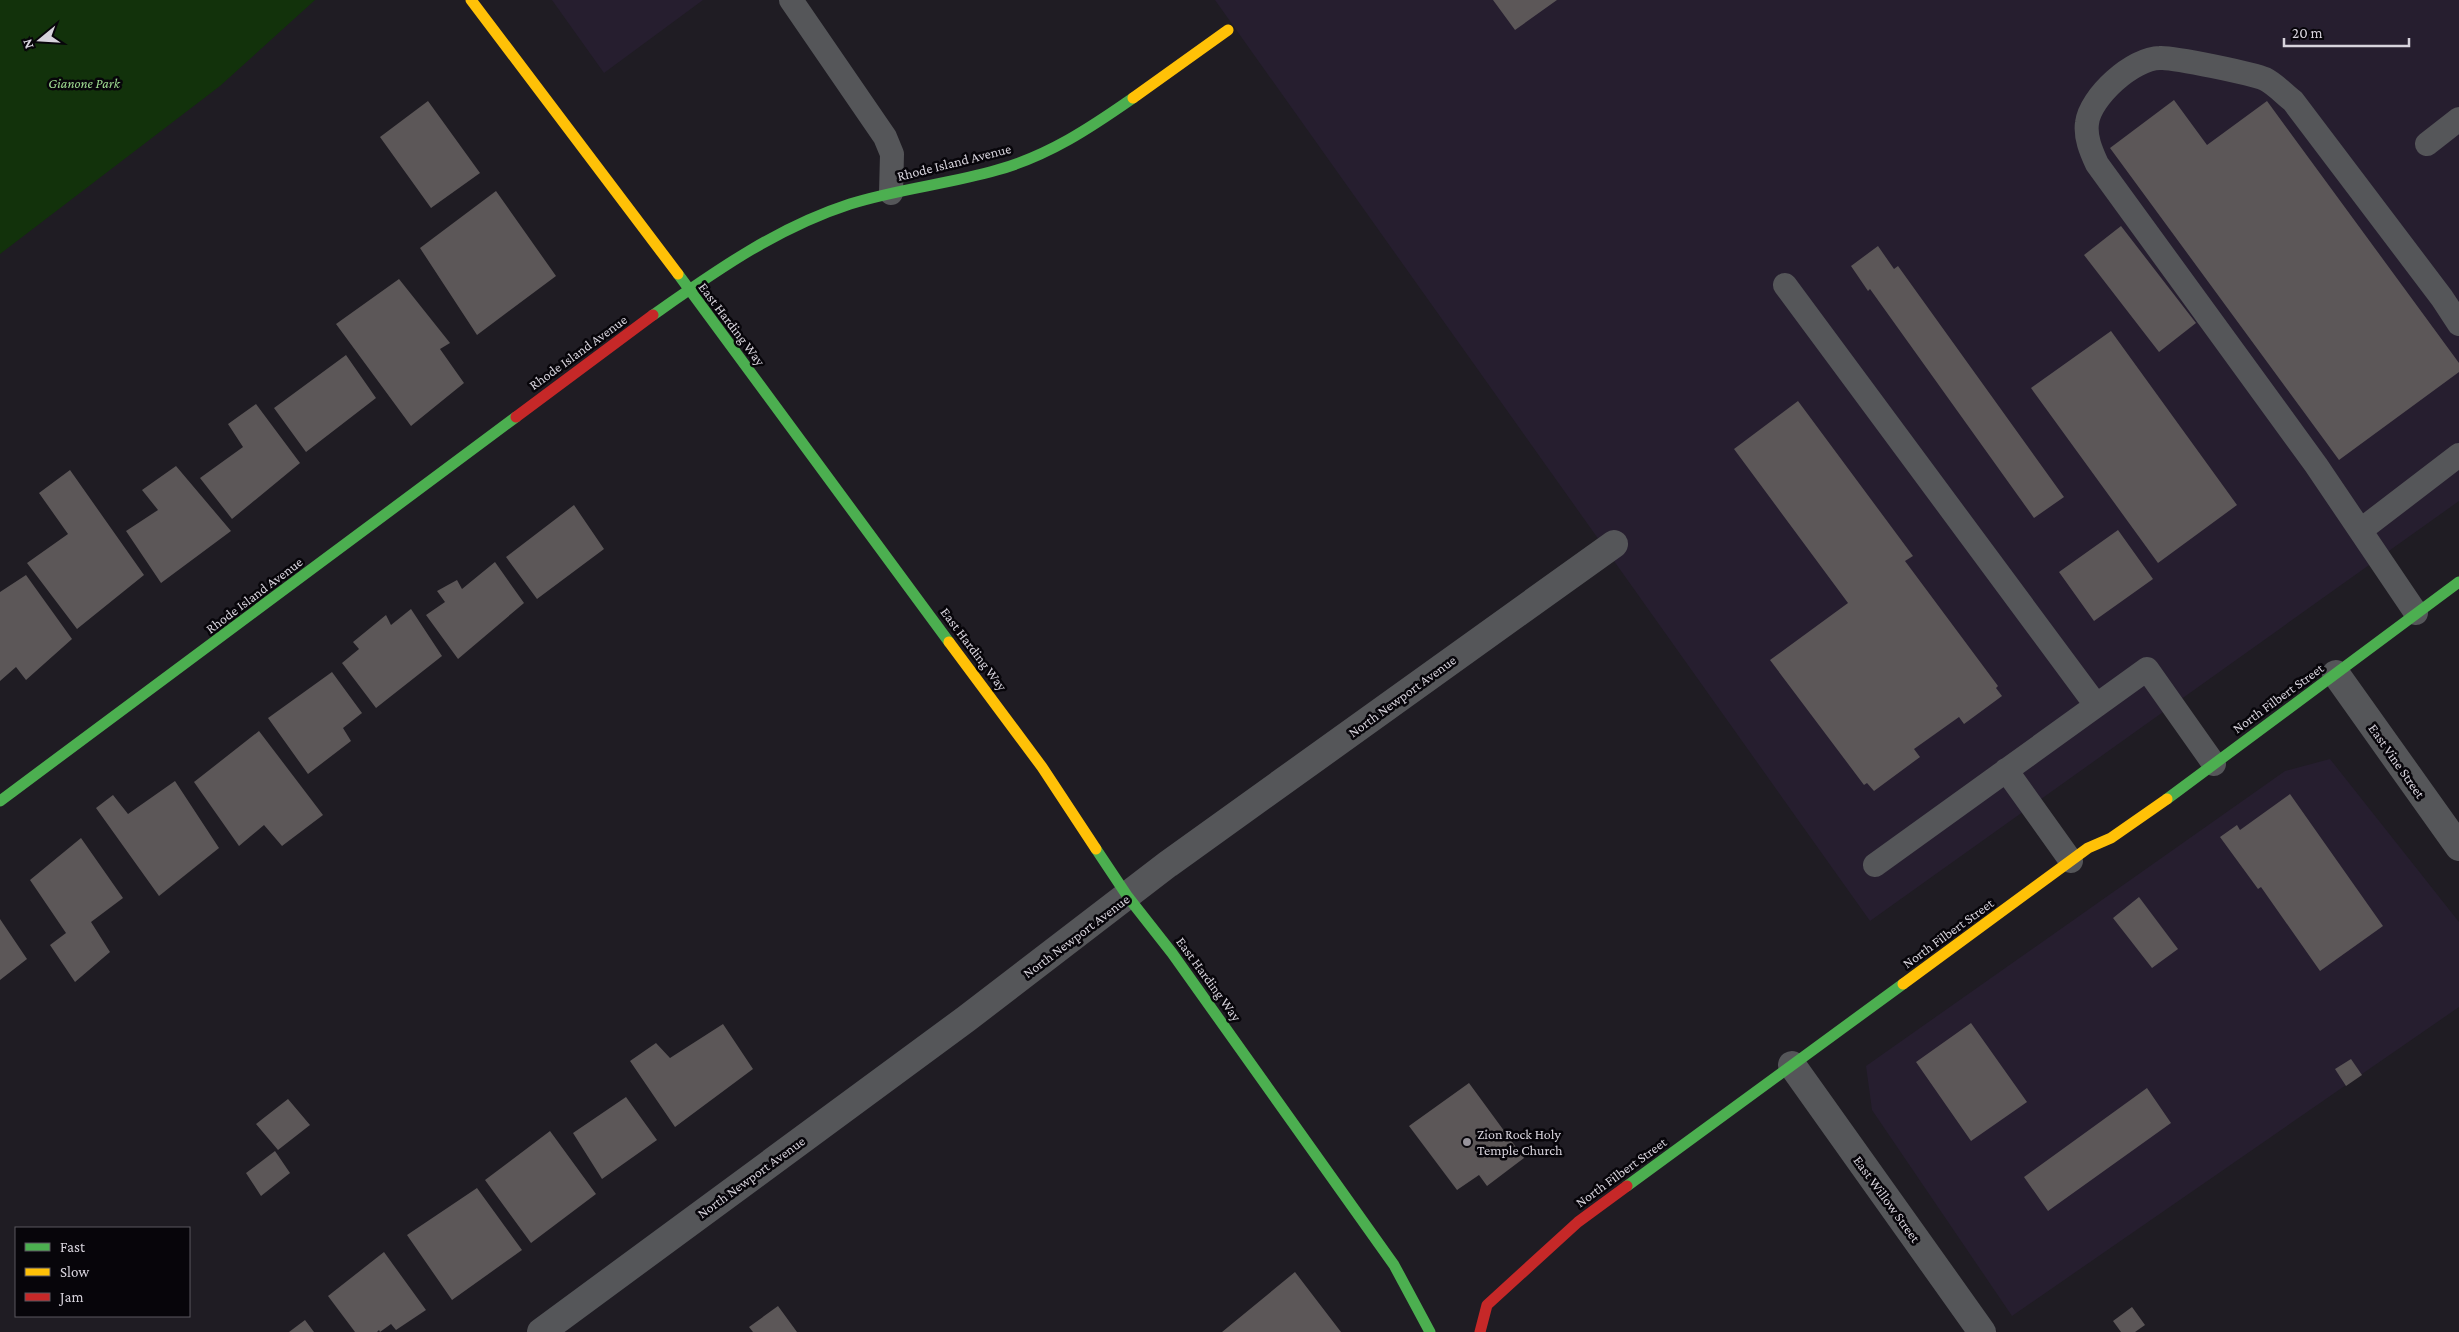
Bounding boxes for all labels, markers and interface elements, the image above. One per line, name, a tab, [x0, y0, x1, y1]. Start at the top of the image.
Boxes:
north arrow	[15, 15, 65, 65]
scale bar	[2284, 15, 2409, 47]
text: 20 m	[2292, 25, 2323, 41]
text: N	[18, 37, 37, 51]
park label: Gianone Park	[48, 75, 121, 91]
street label: Rhode Island Avenue	[895, 140, 1013, 184]
street label: East Harding Way	[695, 279, 769, 369]
street label: Rhode Island Avenue	[526, 311, 630, 393]
street label: Rhode Island Avenue	[202, 553, 306, 637]
street label: East Harding Way	[937, 604, 1011, 694]
street label: North Newport Avenue	[1345, 652, 1459, 740]
street label: North Filbert Street	[2229, 659, 2327, 736]
street label: East Vine Street	[2365, 721, 2429, 802]
street label: North Newport Avenue	[1020, 891, 1132, 981]
street label: North Filbert Street	[1899, 894, 1997, 971]
street label: East Harding Way	[1173, 934, 1245, 1025]
place label: Zion Rock Holy Temple Church	[1477, 1126, 1563, 1158]
street label: North Newport Avenue	[694, 1133, 808, 1221]
street label: North Filbert Street	[1572, 1133, 1670, 1210]
marker: Zion Rock Holy Temple Church	[1461, 1136, 1473, 1148]
street label: East Willow Street	[1850, 1153, 1924, 1246]
legend	[15, 1227, 190, 1317]
text: Fast	[60, 1239, 86, 1255]
text: Slow	[60, 1264, 90, 1280]
text: Jam	[58, 1289, 83, 1306]

